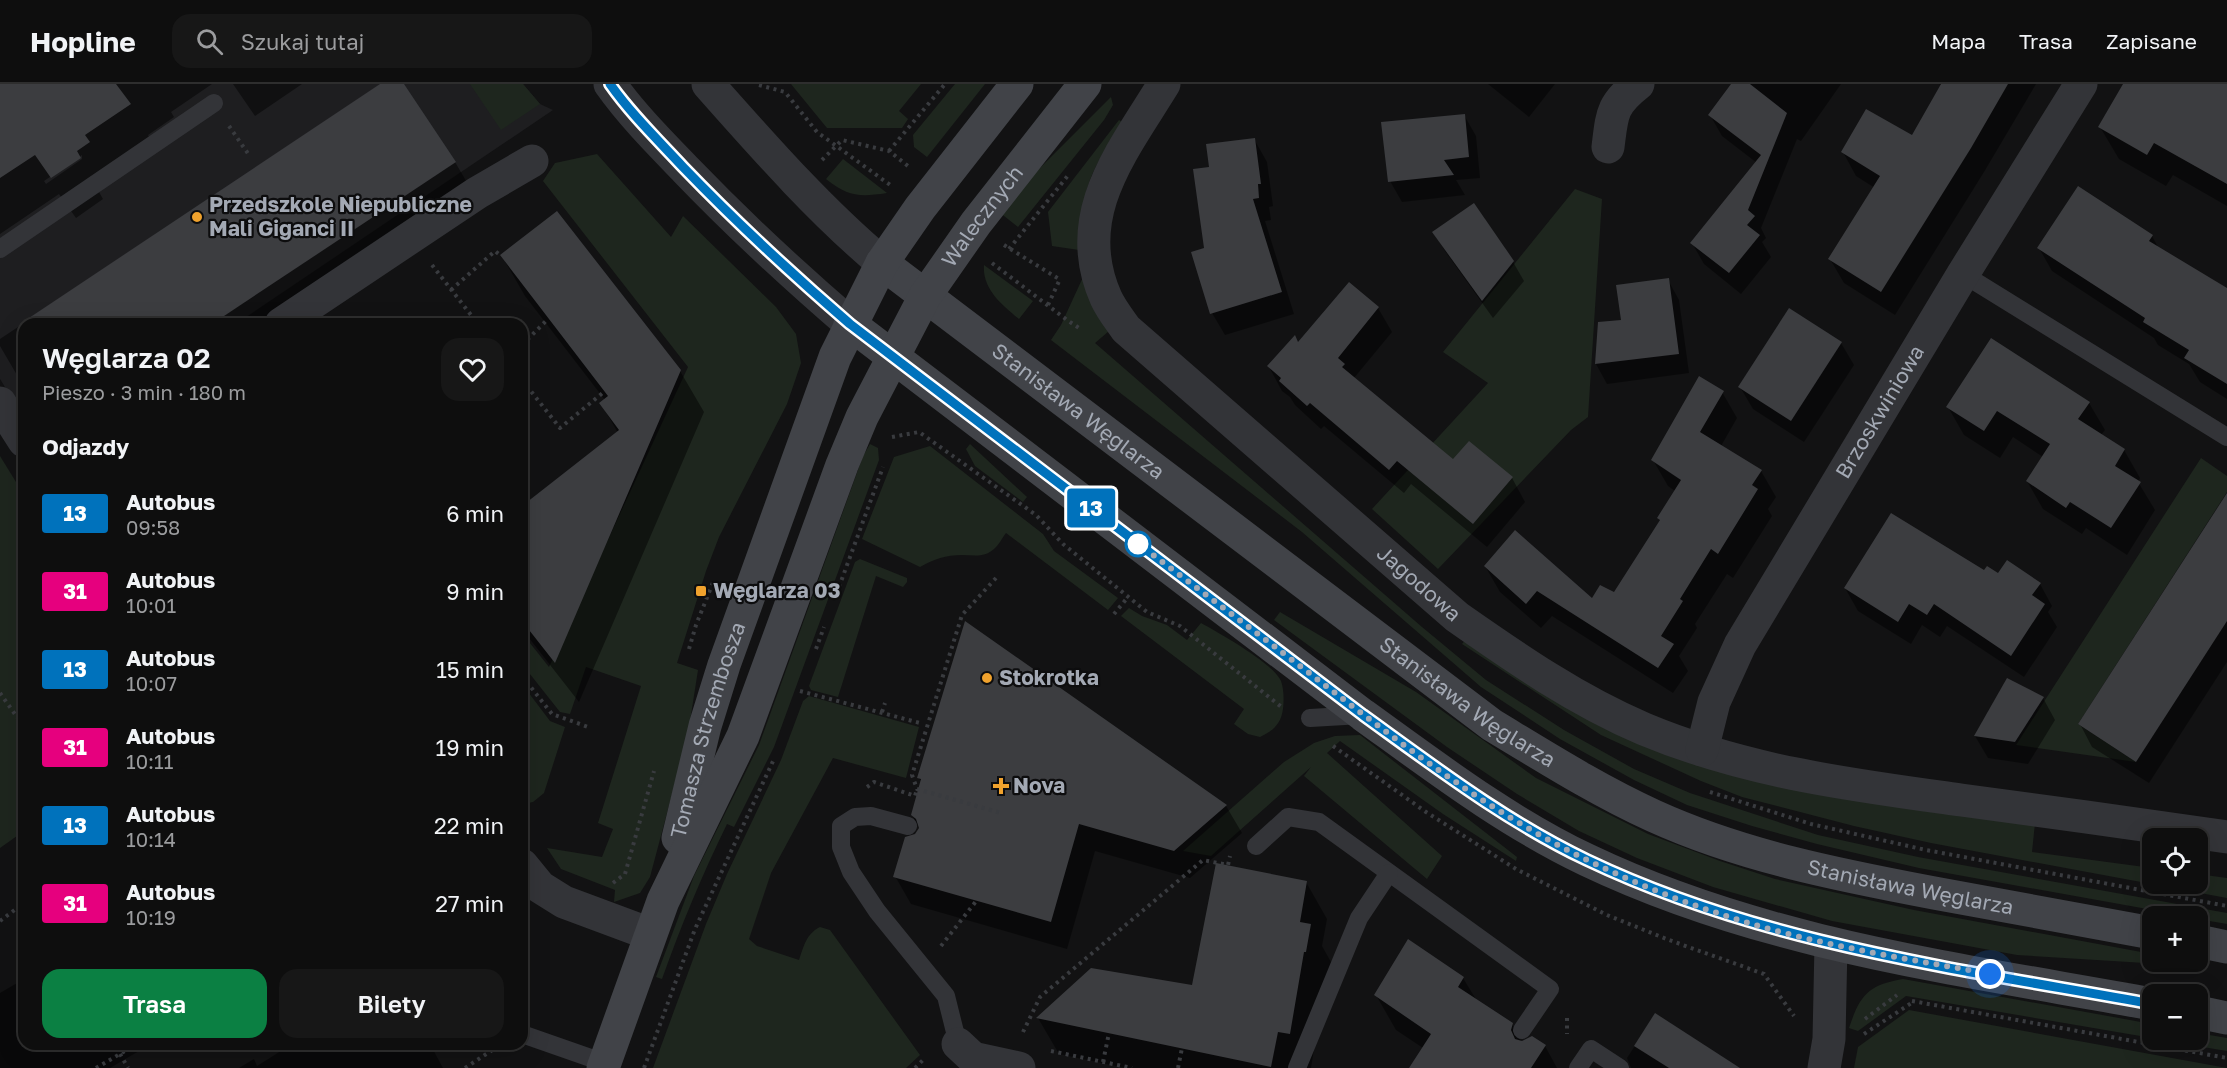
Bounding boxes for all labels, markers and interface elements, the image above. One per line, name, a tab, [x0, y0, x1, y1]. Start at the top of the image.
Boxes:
search box	[172, 14, 592, 68]
text: Hopline	[30, 25, 136, 58]
icon: search	[193, 25, 226, 58]
text: Szukaj tutaj	[241, 28, 364, 55]
text: Mapa	[1931, 28, 1986, 54]
text: Trasa	[2019, 28, 2073, 54]
text: Zapisane	[2106, 28, 2197, 54]
street label: Walecznych	[935, 160, 1028, 272]
place label: Przedszkole Niepubliczne Mali Giganci II	[209, 191, 472, 241]
marker: Przedszkole Niepubliczne Mali Giganci II	[190, 210, 204, 224]
street label: Stanisława Węglarza	[987, 337, 1170, 484]
button: heart	[441, 338, 504, 401]
street label: Brzoskwiniowa	[1829, 340, 1929, 483]
text: Węglarza 02	[42, 341, 211, 374]
text: Pieszo · 3 min · 180 m	[42, 380, 246, 404]
text: Odjazdy	[42, 433, 129, 460]
text: Autobus	[126, 488, 215, 515]
line badge: 13	[1064, 488, 1118, 528]
text: 13	[1079, 495, 1103, 521]
text: 13	[63, 500, 87, 526]
text: 6 min	[446, 500, 504, 527]
text: 09:58	[126, 515, 180, 539]
unlabelled marker	[1125, 531, 1151, 557]
street label: Jagodowa	[1372, 539, 1467, 626]
text: Autobus	[126, 566, 215, 593]
place label: Węglarza 03	[713, 577, 840, 603]
text: 31	[63, 578, 87, 604]
text: 9 min	[446, 578, 504, 605]
marker: Węglarza 03	[694, 584, 708, 598]
text: 10:01	[126, 593, 176, 617]
street label: Tomasza Strzembosza	[664, 618, 750, 841]
street label: Stanisława Węglarza	[1375, 631, 1560, 772]
text: Autobus	[126, 644, 215, 671]
text: 13	[63, 656, 87, 682]
text: 15 min	[436, 656, 504, 683]
place label: Stokrotka	[999, 664, 1099, 690]
text: 10:07	[126, 671, 177, 695]
marker: Stokrotka	[980, 671, 994, 685]
text: Autobus	[126, 722, 215, 749]
text: 31	[63, 734, 87, 760]
text: 19 min	[436, 734, 504, 761]
text: 10:11	[126, 749, 174, 773]
place label: Nova	[1013, 772, 1065, 798]
marker: Nova	[994, 779, 1008, 793]
text: Autobus	[126, 800, 215, 827]
text: 13	[63, 812, 87, 838]
text: 22 min	[434, 812, 504, 839]
text: 10:14	[126, 827, 176, 851]
map controls	[2142, 828, 2208, 1050]
button: locate	[2142, 828, 2208, 894]
street label: Stanisława Węglarza	[1805, 853, 2016, 920]
text: Autobus	[126, 878, 215, 905]
text: 31	[63, 890, 87, 916]
text: 27 min	[435, 890, 504, 917]
text: 10:19	[126, 905, 176, 929]
button: +	[2142, 906, 2208, 972]
your location	[1975, 959, 2005, 989]
button: Trasa	[42, 969, 267, 1038]
button: Bilety	[279, 969, 504, 1038]
button: −	[2142, 984, 2208, 1050]

